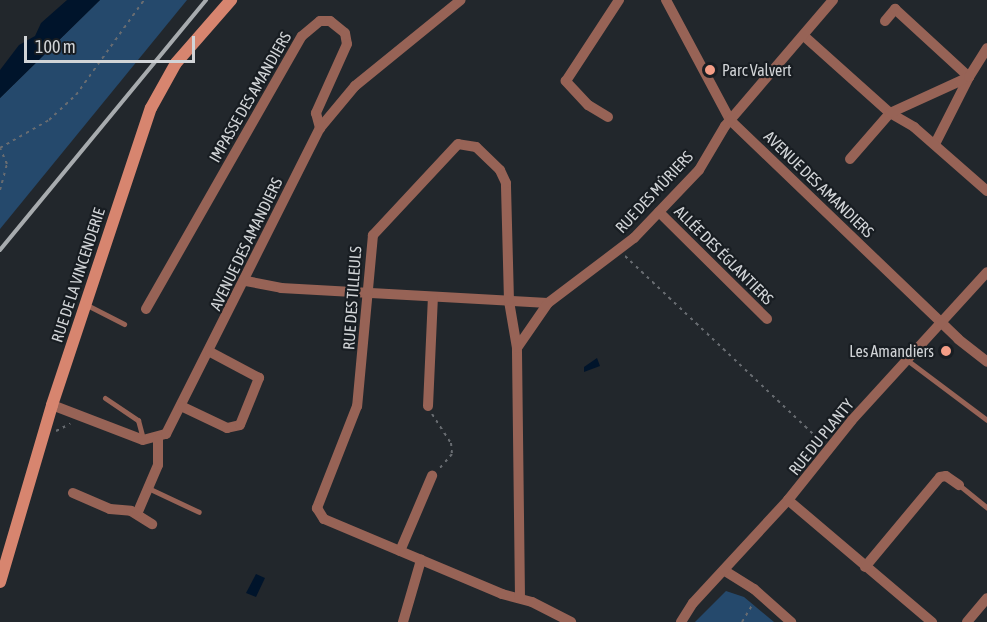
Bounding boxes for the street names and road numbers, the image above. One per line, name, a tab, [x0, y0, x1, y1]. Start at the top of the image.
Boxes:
street label: IMPASSE DES AMANDIERS	[205, 28, 295, 166]
street label: AVENUE DES AMANDIERS	[760, 127, 878, 241]
street label: RUE DES MÛRIERS	[611, 147, 697, 237]
street label: AVENUE DES AMANDIERS	[206, 175, 286, 313]
street label: ALLÉE DES ÉGLANTIERS	[670, 201, 778, 309]
street label: RUE DE LA VINCENDERIE	[47, 205, 109, 345]
street label: RUE DES TILLEULS	[339, 246, 365, 350]
street label: RUE DU PLANTY	[784, 395, 858, 479]

